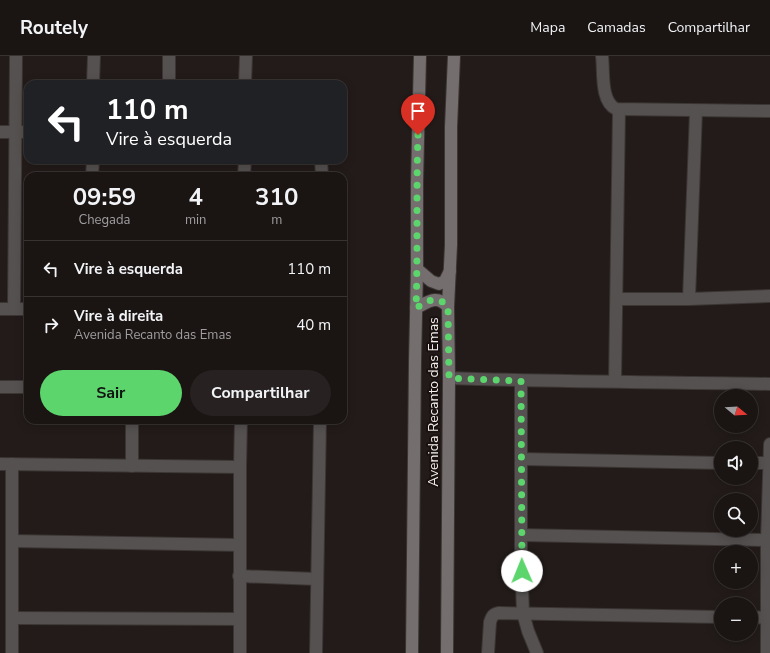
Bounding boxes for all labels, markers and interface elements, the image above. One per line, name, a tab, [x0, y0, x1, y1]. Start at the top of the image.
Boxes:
text: Routely	[20, 15, 88, 41]
text: Mapa	[530, 18, 565, 37]
text: Camadas	[587, 18, 646, 37]
text: Compartilhar	[668, 18, 750, 37]
text: 110 m	[106, 91, 189, 129]
pin	[401, 94, 435, 135]
icon: left	[40, 96, 92, 148]
icon: arrive	[407, 100, 429, 122]
text: Vire à esquerda	[106, 127, 232, 151]
text: 09:59	[73, 181, 136, 213]
text: 4	[188, 181, 203, 213]
text: 310	[255, 181, 298, 213]
text: Chegada	[78, 211, 130, 229]
text: min	[185, 211, 206, 229]
text: m	[271, 211, 282, 229]
icon: left	[40, 258, 62, 280]
text: Vire à esquerda	[74, 259, 183, 279]
text: 110 m	[287, 259, 331, 279]
text: Vire à direita	[74, 306, 163, 326]
icon: right	[40, 314, 62, 336]
text: 40 m	[296, 315, 331, 335]
street label: Avenida Recanto das Emas	[424, 317, 443, 487]
text: Avenida Recanto das Emas	[74, 326, 232, 344]
button: Sair	[40, 370, 182, 416]
button: Compartilhar	[190, 370, 331, 416]
north arrow	[714, 389, 758, 433]
map controls	[714, 389, 758, 641]
button: sound	[714, 441, 758, 485]
button: search	[714, 493, 758, 537]
button: +	[714, 545, 758, 589]
position arrow	[501, 550, 543, 592]
button: −	[714, 597, 758, 641]

